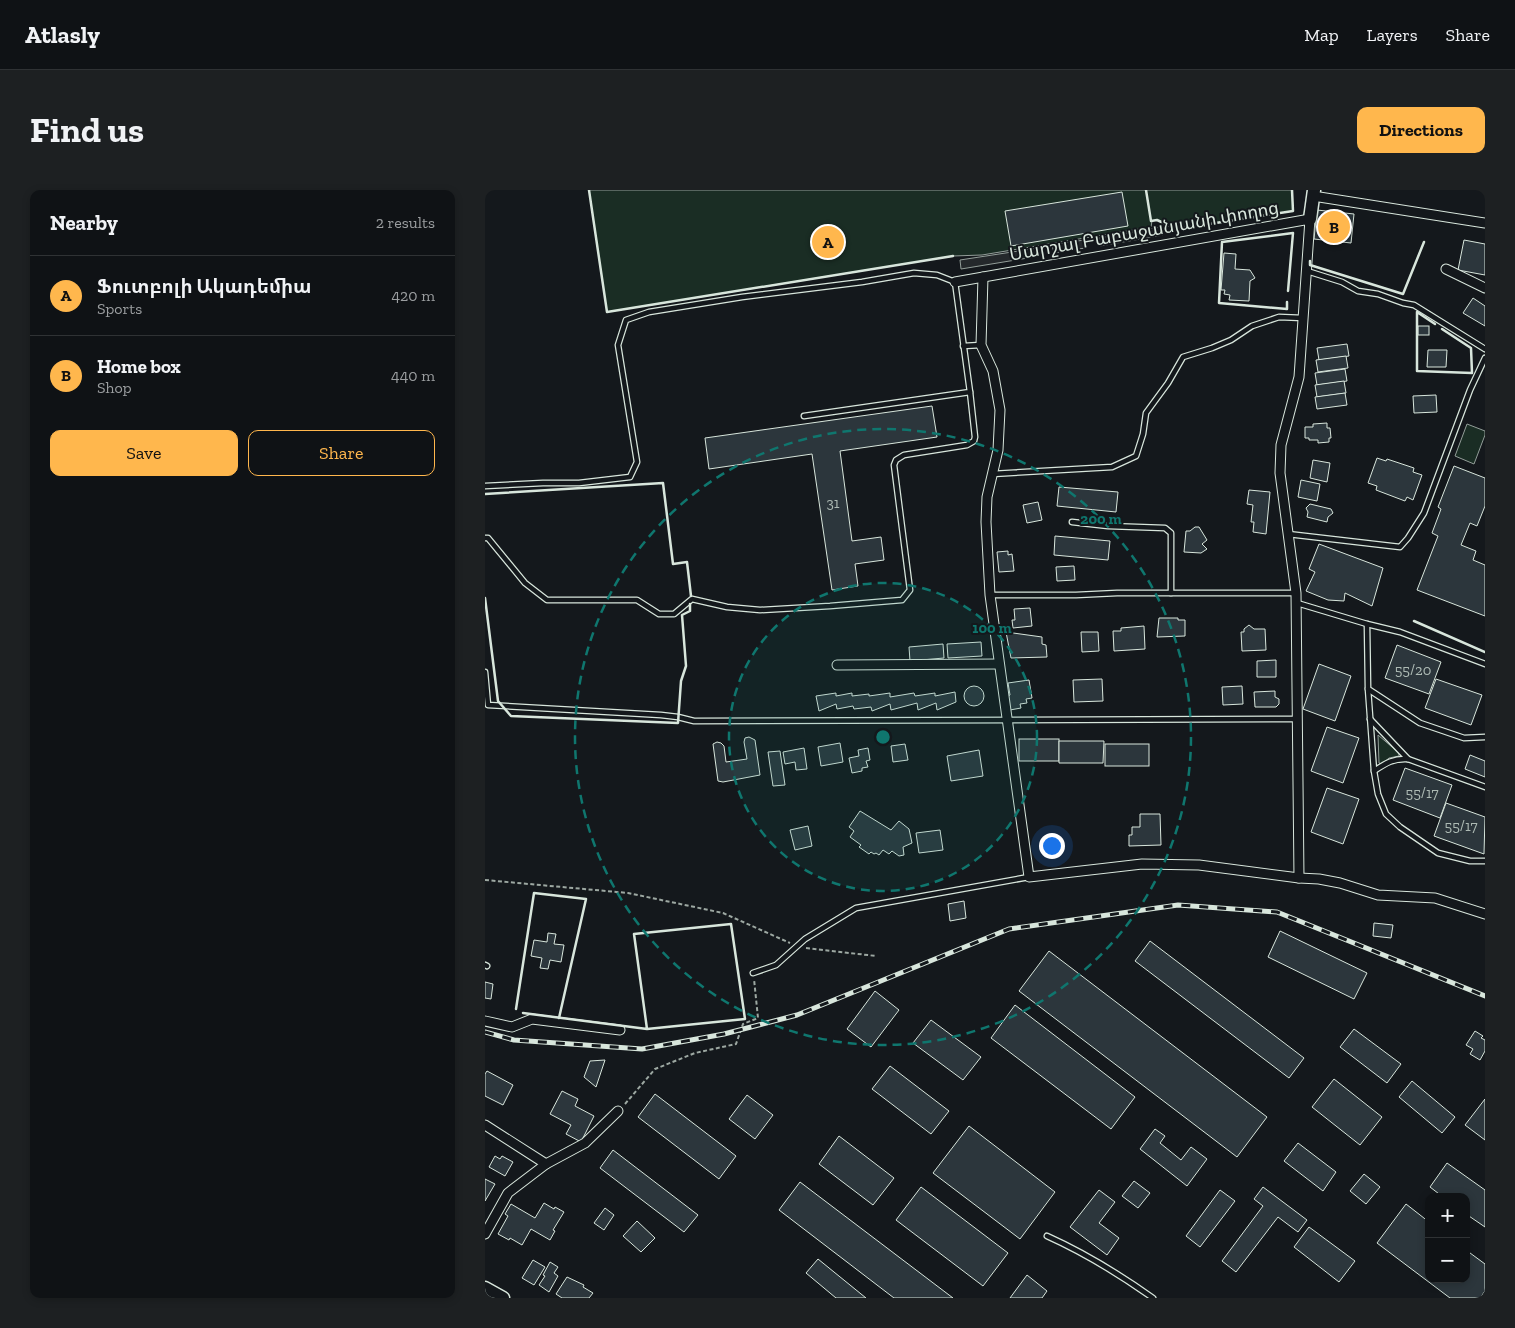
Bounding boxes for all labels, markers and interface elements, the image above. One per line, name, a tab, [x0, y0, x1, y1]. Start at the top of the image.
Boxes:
text: Atlasly	[25, 20, 100, 49]
text: Map	[1304, 24, 1339, 46]
text: Layers	[1367, 24, 1418, 46]
text: Share	[1446, 24, 1490, 46]
button: Directions	[1357, 107, 1485, 153]
text: Find us	[30, 109, 144, 151]
street label: Մարշալ Բաբաջանյանի փողոց	[1007, 196, 1281, 266]
pin: B	[1318, 208, 1350, 246]
text: Nearby	[50, 210, 118, 235]
text: 2 results	[376, 213, 435, 232]
pin: A	[812, 223, 844, 261]
text: Ֆուտբոլի Ակադեմիա	[97, 275, 312, 298]
text: A	[61, 286, 72, 305]
text: 420 m	[391, 286, 435, 305]
text: Sports	[97, 299, 142, 318]
text: Home box	[97, 355, 181, 378]
text: B	[61, 366, 71, 385]
text: 440 m	[391, 366, 435, 385]
text: Shop	[97, 378, 132, 397]
button: Save	[50, 430, 238, 476]
button: Share	[248, 430, 435, 476]
house number: 31	[826, 494, 840, 512]
text: 200 m	[1080, 510, 1122, 528]
text: 100 m	[972, 619, 1012, 637]
house number: 55/20	[1395, 661, 1431, 679]
centre of rings	[874, 728, 892, 746]
house number: 55/17	[1405, 784, 1439, 802]
house number: 55/17	[1444, 817, 1478, 835]
your location	[1039, 833, 1065, 859]
map controls	[1425, 1193, 1470, 1283]
button: +	[1425, 1193, 1470, 1238]
button: −	[1425, 1238, 1470, 1283]

